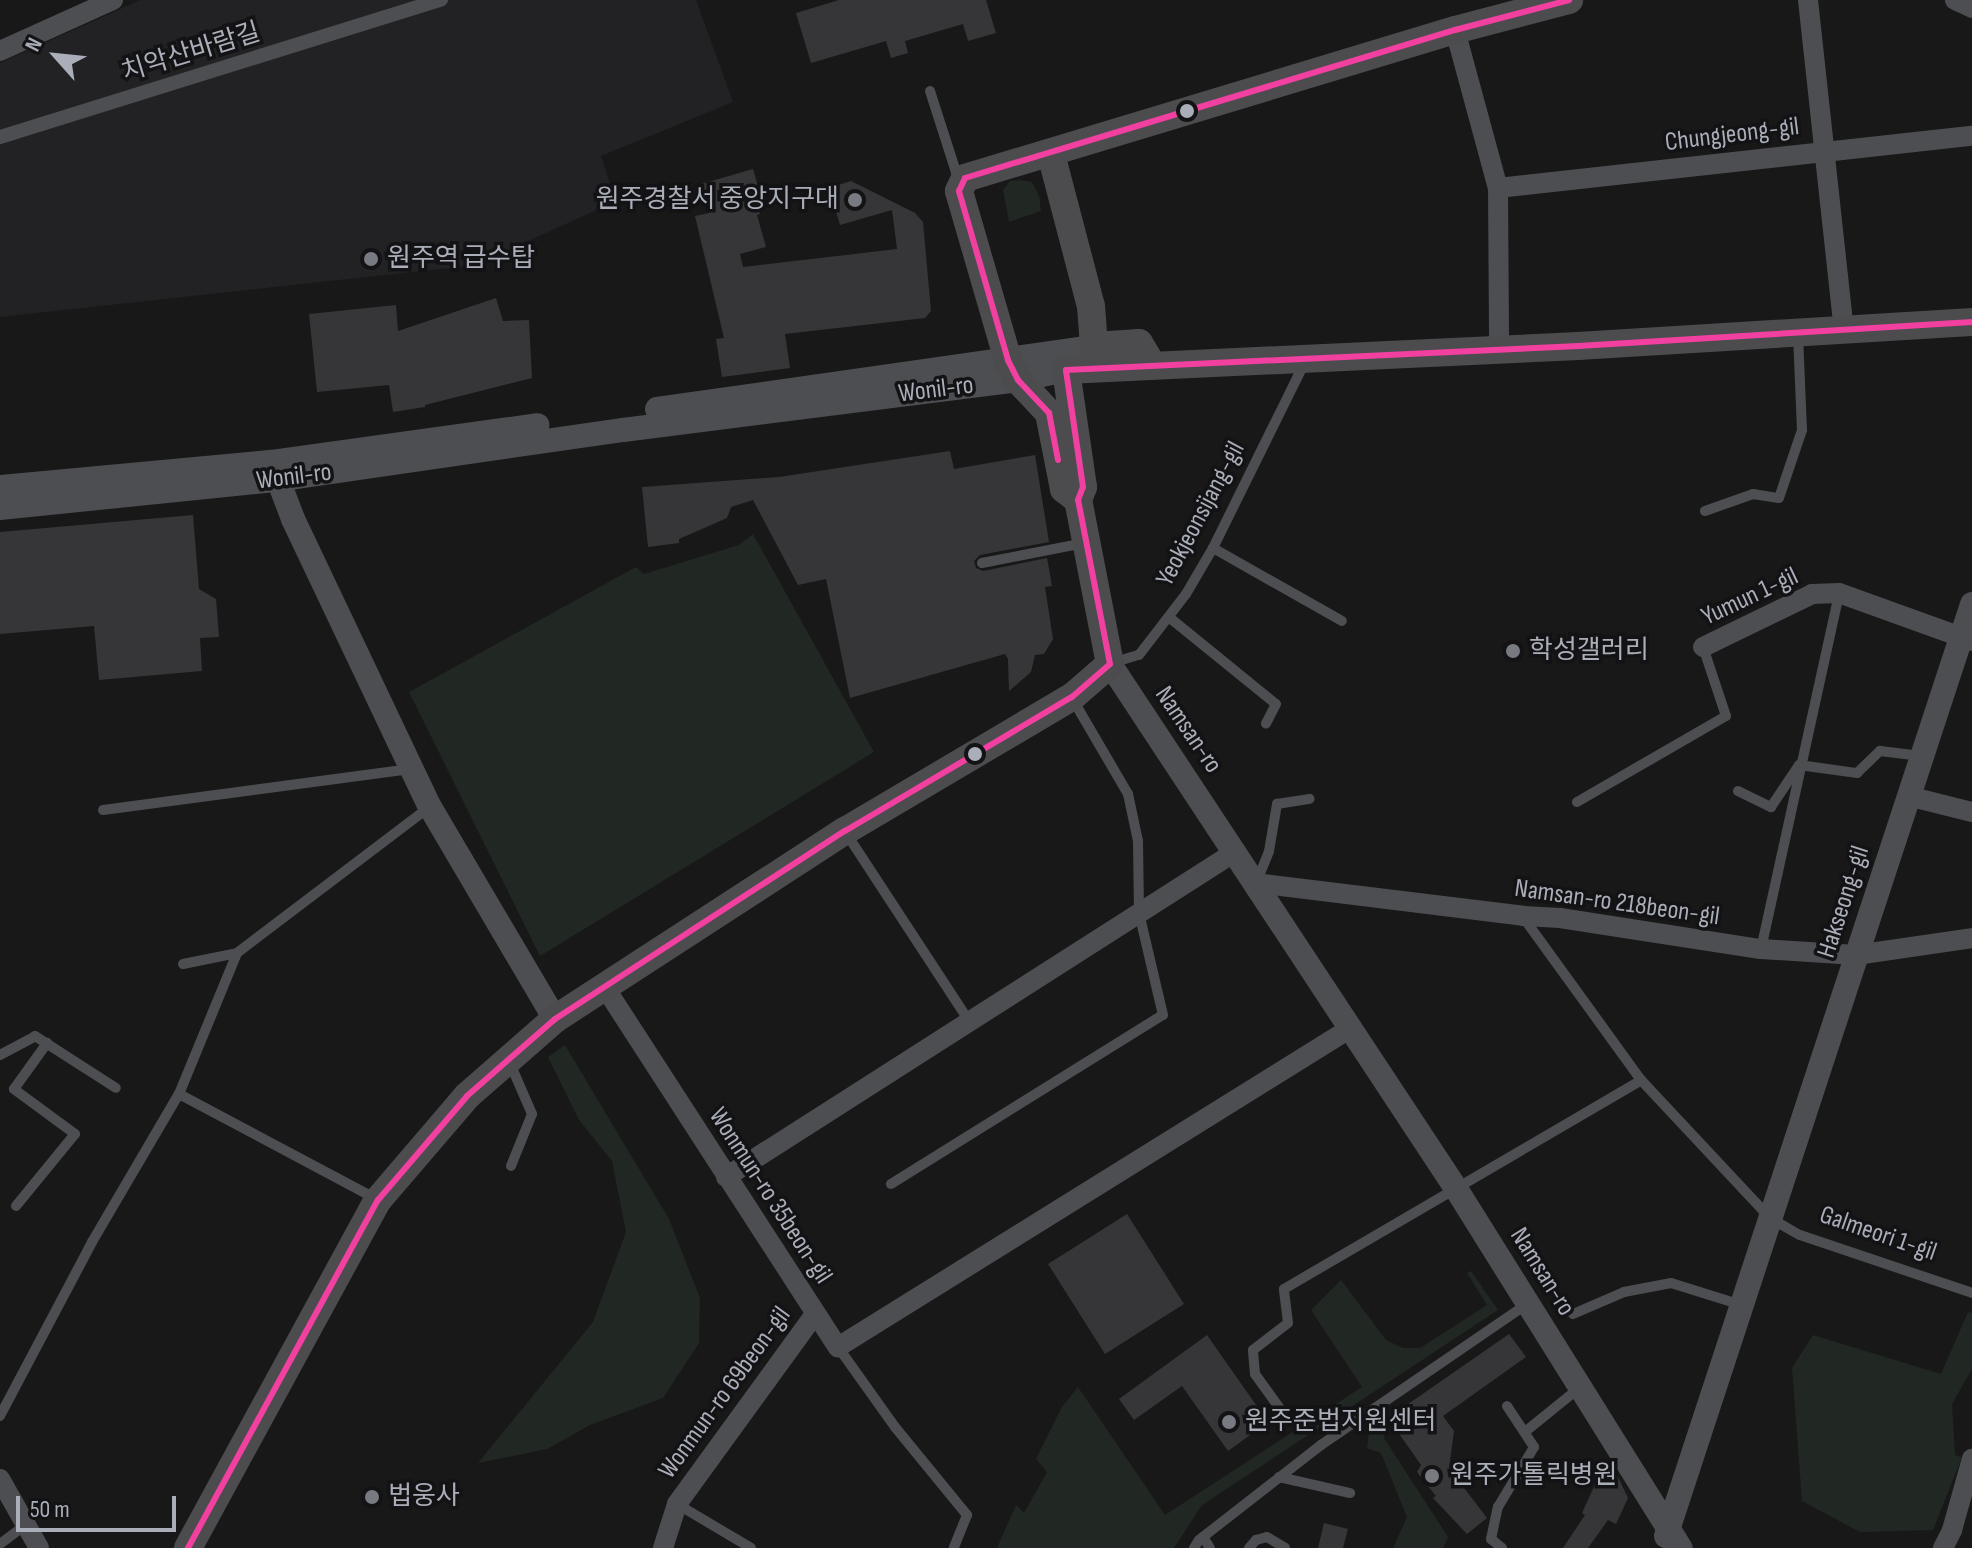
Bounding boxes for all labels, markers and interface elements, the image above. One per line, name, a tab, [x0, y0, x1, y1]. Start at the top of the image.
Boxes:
north arrow	[16, 16, 96, 96]
street label: 치악산바람길	[118, 17, 264, 89]
text: N	[19, 34, 49, 56]
unlabelled marker	[1179, 103, 1195, 119]
street label: Chungjeong-gil	[1663, 111, 1801, 159]
place label: 원주경찰서 중앙지구대	[596, 184, 839, 216]
marker: 원주경찰서 중앙지구대	[846, 191, 864, 209]
place label: 원주역 급수탑	[387, 243, 535, 275]
marker: 원주역 급수탑	[362, 250, 380, 268]
street label: Wonil-ro	[897, 370, 975, 410]
street label: Yeokjeonsijang-gil	[1150, 437, 1252, 591]
street label: Wonil-ro	[255, 457, 333, 497]
street label: Yumun 1-gil	[1697, 561, 1803, 633]
place label: 학성갤러리	[1529, 635, 1649, 667]
marker: 학성갤러리	[1504, 642, 1522, 660]
street label: Namsan-ro	[1148, 681, 1228, 779]
unlabelled marker	[967, 746, 983, 762]
street label: Hakseong-gil	[1811, 842, 1877, 962]
street label: Namsan-ro 218beon-gil	[1513, 873, 1721, 933]
street label: Wonmun-ro 35beon-gil	[702, 1102, 838, 1290]
street label: Galmeori 1-gil	[1816, 1199, 1940, 1269]
street label: Namsan-ro	[1503, 1222, 1581, 1322]
street label: Wonmun-ro 69beon-gil	[652, 1301, 798, 1485]
place label: 원주준법지원센터	[1245, 1406, 1436, 1438]
marker: 원주준법지원센터	[1220, 1413, 1238, 1431]
place label: 원주가톨릭병원	[1450, 1460, 1617, 1492]
marker: 원주가톨릭병원	[1421, 1465, 1443, 1487]
scale bar	[20, 1480, 180, 1530]
place label: 법웅사	[388, 1481, 460, 1513]
marker: 법웅사	[363, 1488, 381, 1506]
text: 50 m	[30, 1495, 70, 1524]

